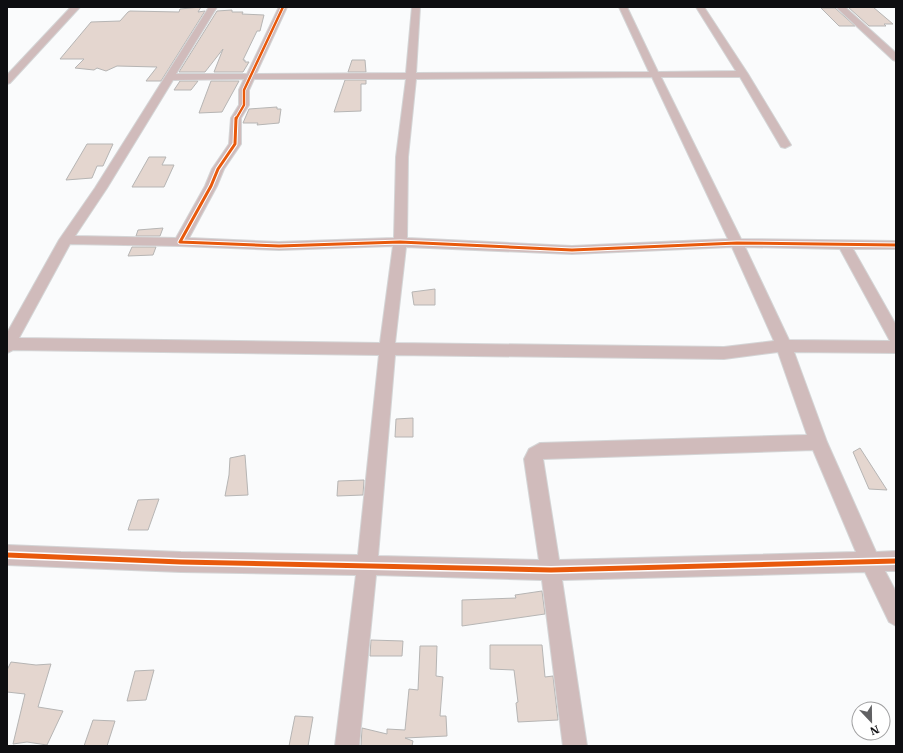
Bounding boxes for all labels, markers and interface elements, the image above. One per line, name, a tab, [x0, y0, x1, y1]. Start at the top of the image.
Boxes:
north arrow	[851, 701, 891, 741]
text: N	[868, 722, 881, 739]

